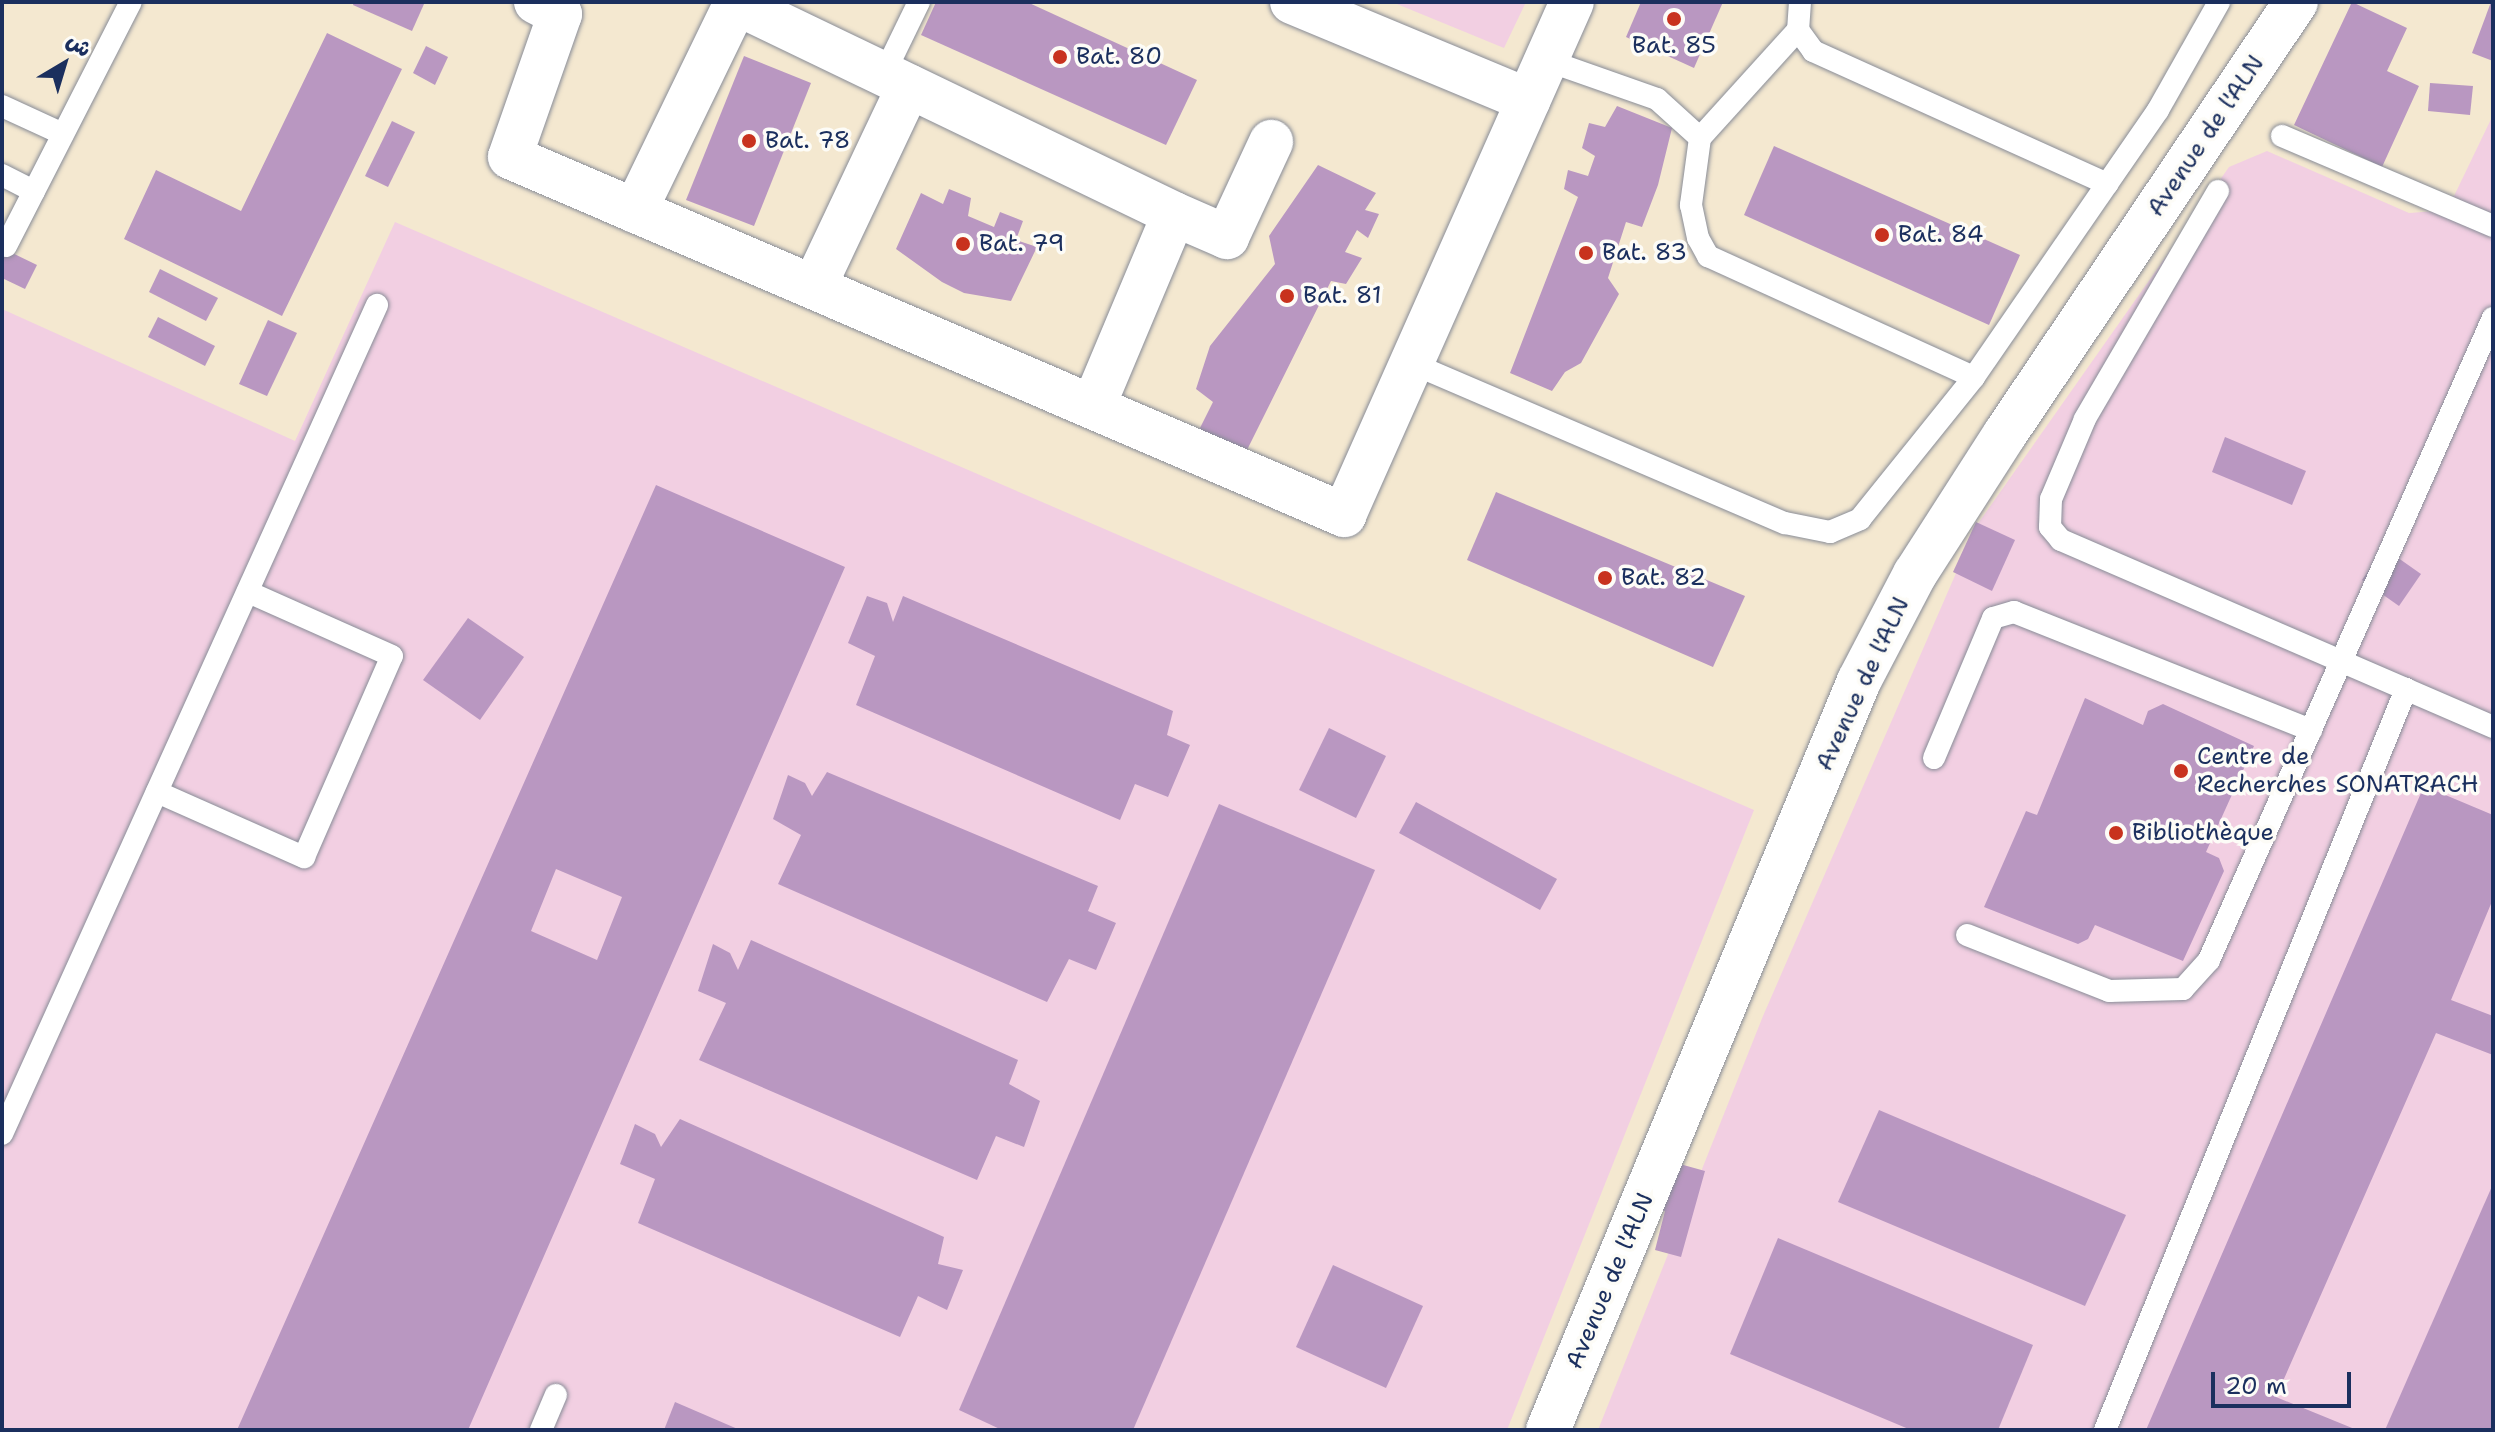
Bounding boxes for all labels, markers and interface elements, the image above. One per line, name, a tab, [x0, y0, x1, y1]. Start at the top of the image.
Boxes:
marker: Bat. 85	[1665, 10, 1683, 28]
north arrow	[24, 24, 104, 104]
text: ش	[61, 26, 98, 64]
place label: Bat. 85	[1632, 32, 1716, 60]
place label: Bat. 80	[1076, 43, 1162, 71]
marker: Bat. 80	[1051, 48, 1069, 66]
street label: Avenue de l'ALN	[2141, 50, 2271, 222]
place label: Bat. 78	[765, 127, 851, 155]
marker: Bat. 78	[740, 132, 758, 150]
place label: Bat. 84	[1898, 221, 1983, 249]
marker: Bat. 84	[1873, 226, 1891, 244]
place label: Bat. 79	[979, 230, 1065, 258]
marker: Bat. 79	[954, 235, 972, 253]
place label: Bat. 83	[1602, 239, 1687, 267]
marker: Bat. 83	[1577, 244, 1595, 262]
place label: Bat. 81	[1303, 282, 1382, 310]
marker: Bat. 81	[1278, 287, 1296, 305]
place label: Bat. 82	[1621, 564, 1706, 592]
marker: Bat. 82	[1596, 569, 1614, 587]
street label: Avenue de l'ALN	[1810, 593, 1916, 775]
place label: Centre de Recherches SONATRACH	[2197, 743, 2479, 799]
marker: Centre de Recherches SONATRACH	[2172, 762, 2190, 780]
place label: Bibliothèque	[2132, 819, 2274, 847]
marker: Bibliothèque	[2107, 824, 2125, 842]
street label: Avenue de l'ALN	[1560, 1189, 1660, 1373]
scale bar	[2215, 1356, 2355, 1406]
text: 20 m	[2225, 1370, 2287, 1402]

